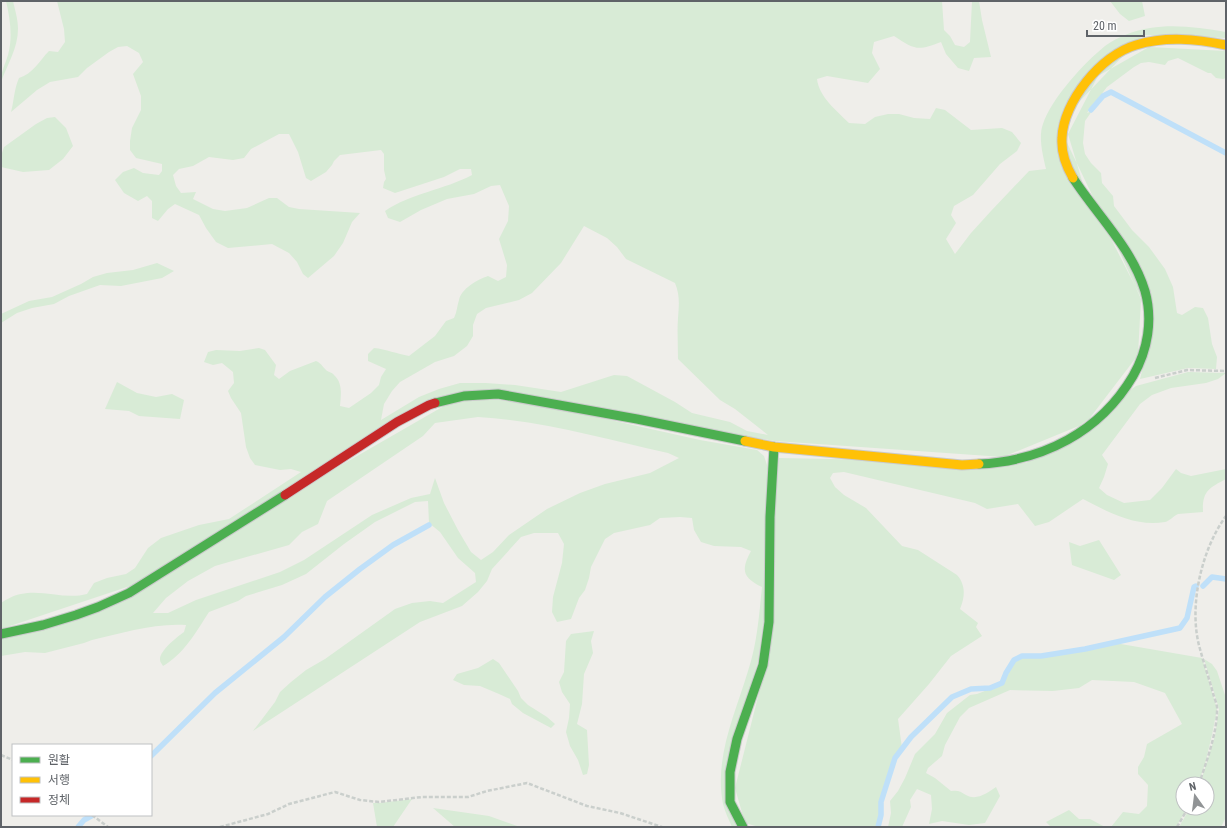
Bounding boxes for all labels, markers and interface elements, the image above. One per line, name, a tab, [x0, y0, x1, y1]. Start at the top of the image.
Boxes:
scale bar	[1087, 12, 1144, 38]
text: 20 m	[1093, 19, 1117, 33]
legend	[12, 744, 152, 816]
text: 원활	[48, 753, 70, 767]
text: 서행	[48, 773, 70, 787]
north arrow	[1175, 776, 1215, 816]
text: N	[1188, 780, 1198, 794]
text: 정체	[48, 793, 70, 807]

